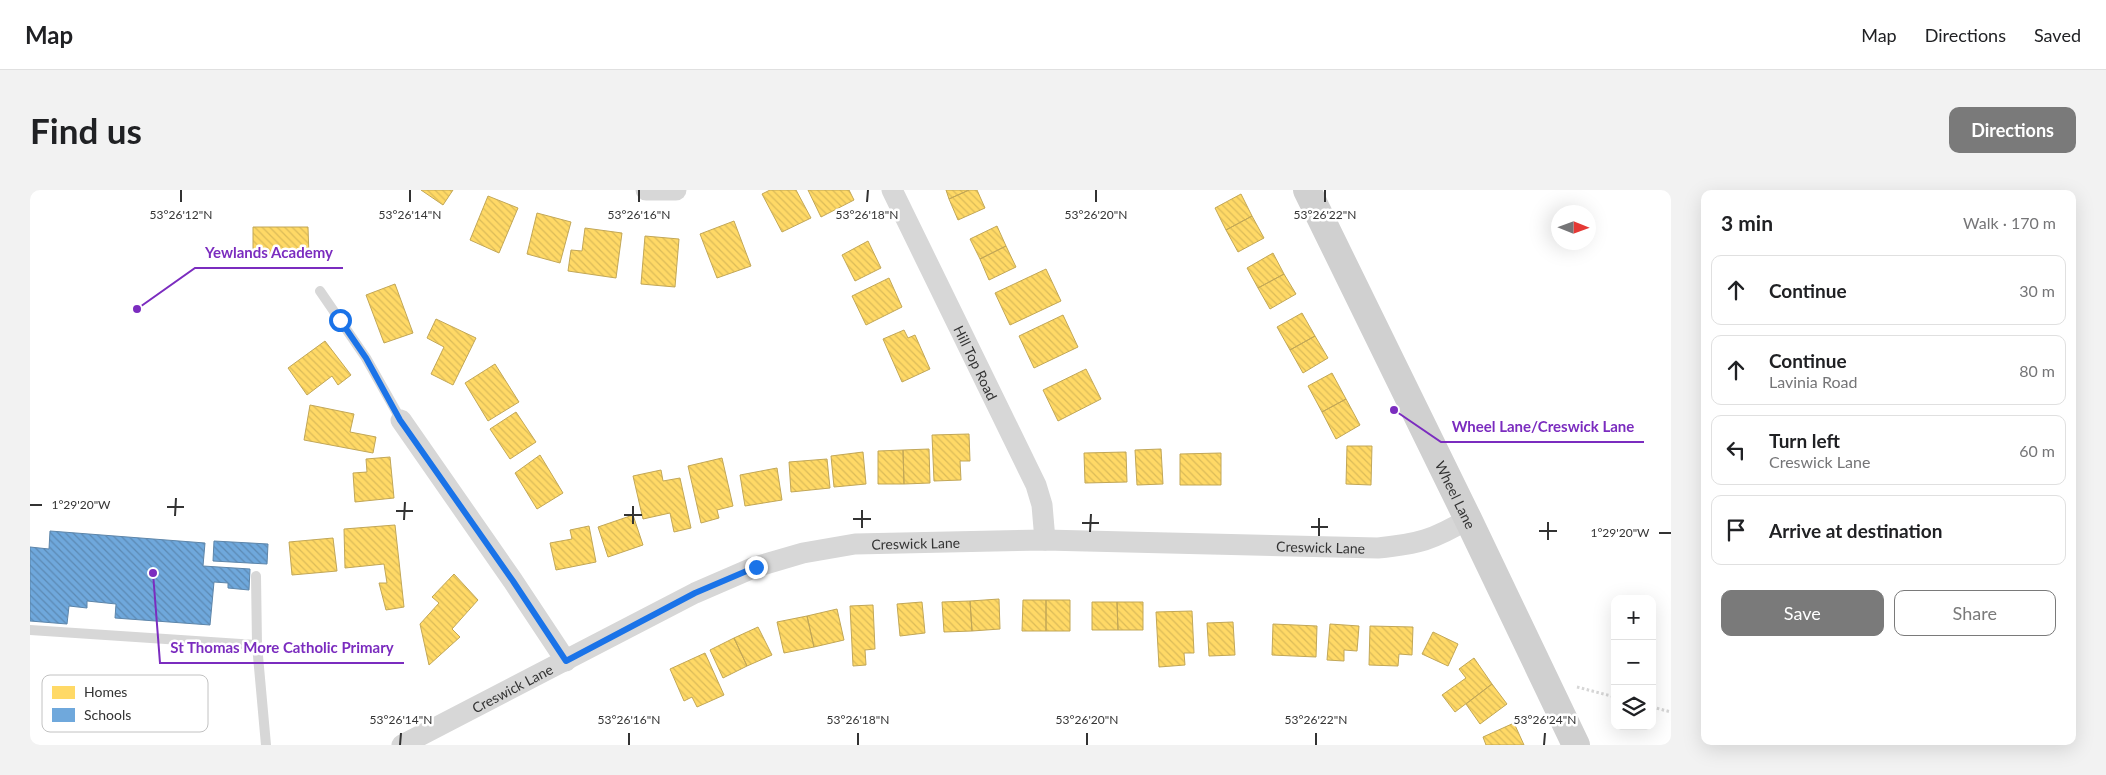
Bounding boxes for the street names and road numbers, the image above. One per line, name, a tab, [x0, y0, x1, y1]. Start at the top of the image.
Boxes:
street label: Hill Top Road	[951, 322, 1002, 403]
street label: Wheel Lane	[1432, 458, 1480, 531]
street label: Creswick Lane	[871, 533, 960, 552]
street label: Creswick Lane	[1276, 537, 1365, 556]
street label: Creswick Lane	[469, 660, 555, 716]

